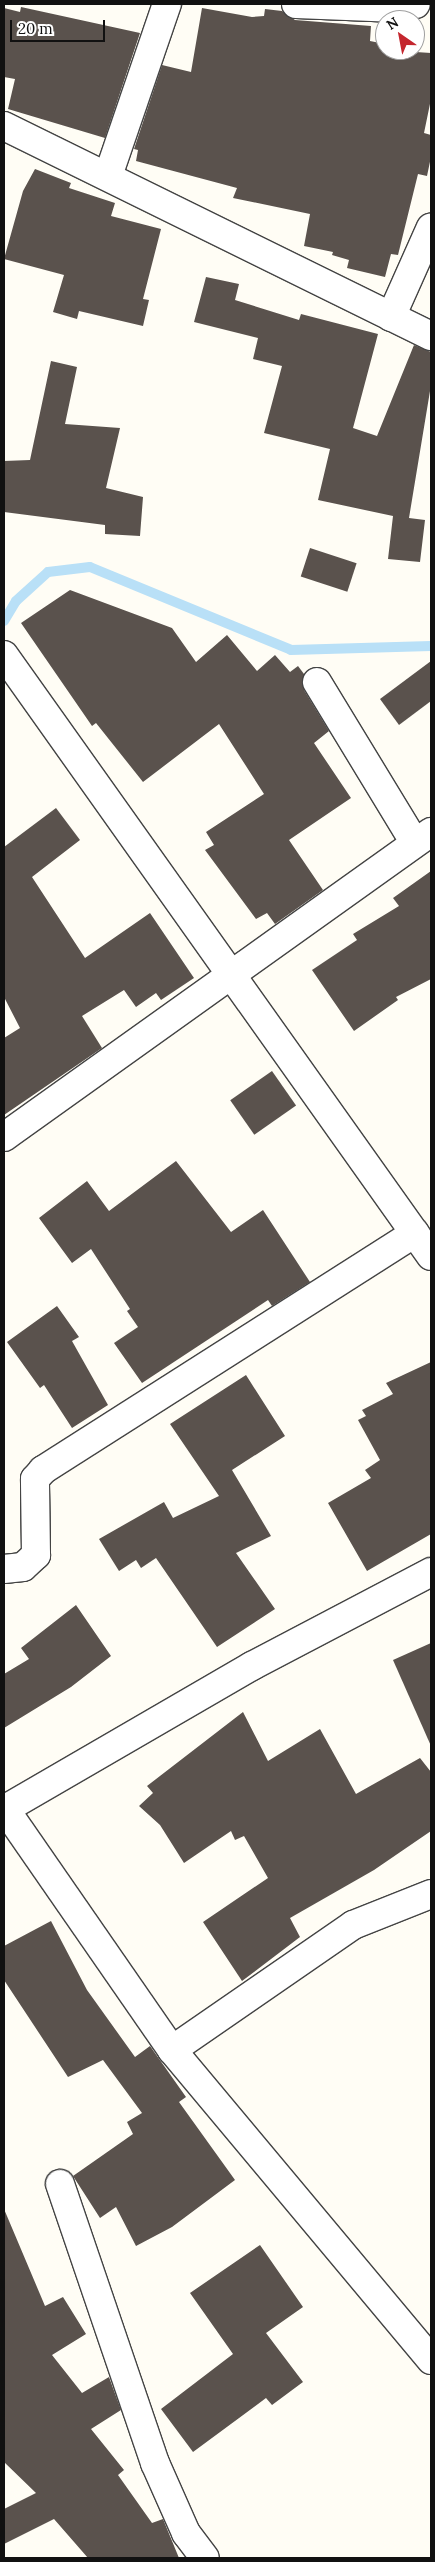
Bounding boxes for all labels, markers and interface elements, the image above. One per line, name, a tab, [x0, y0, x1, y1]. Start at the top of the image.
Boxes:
scale bar	[12, 10, 108, 42]
north arrow	[375, 10, 425, 60]
text: N	[383, 13, 402, 34]
text: 20 m	[18, 19, 53, 38]

